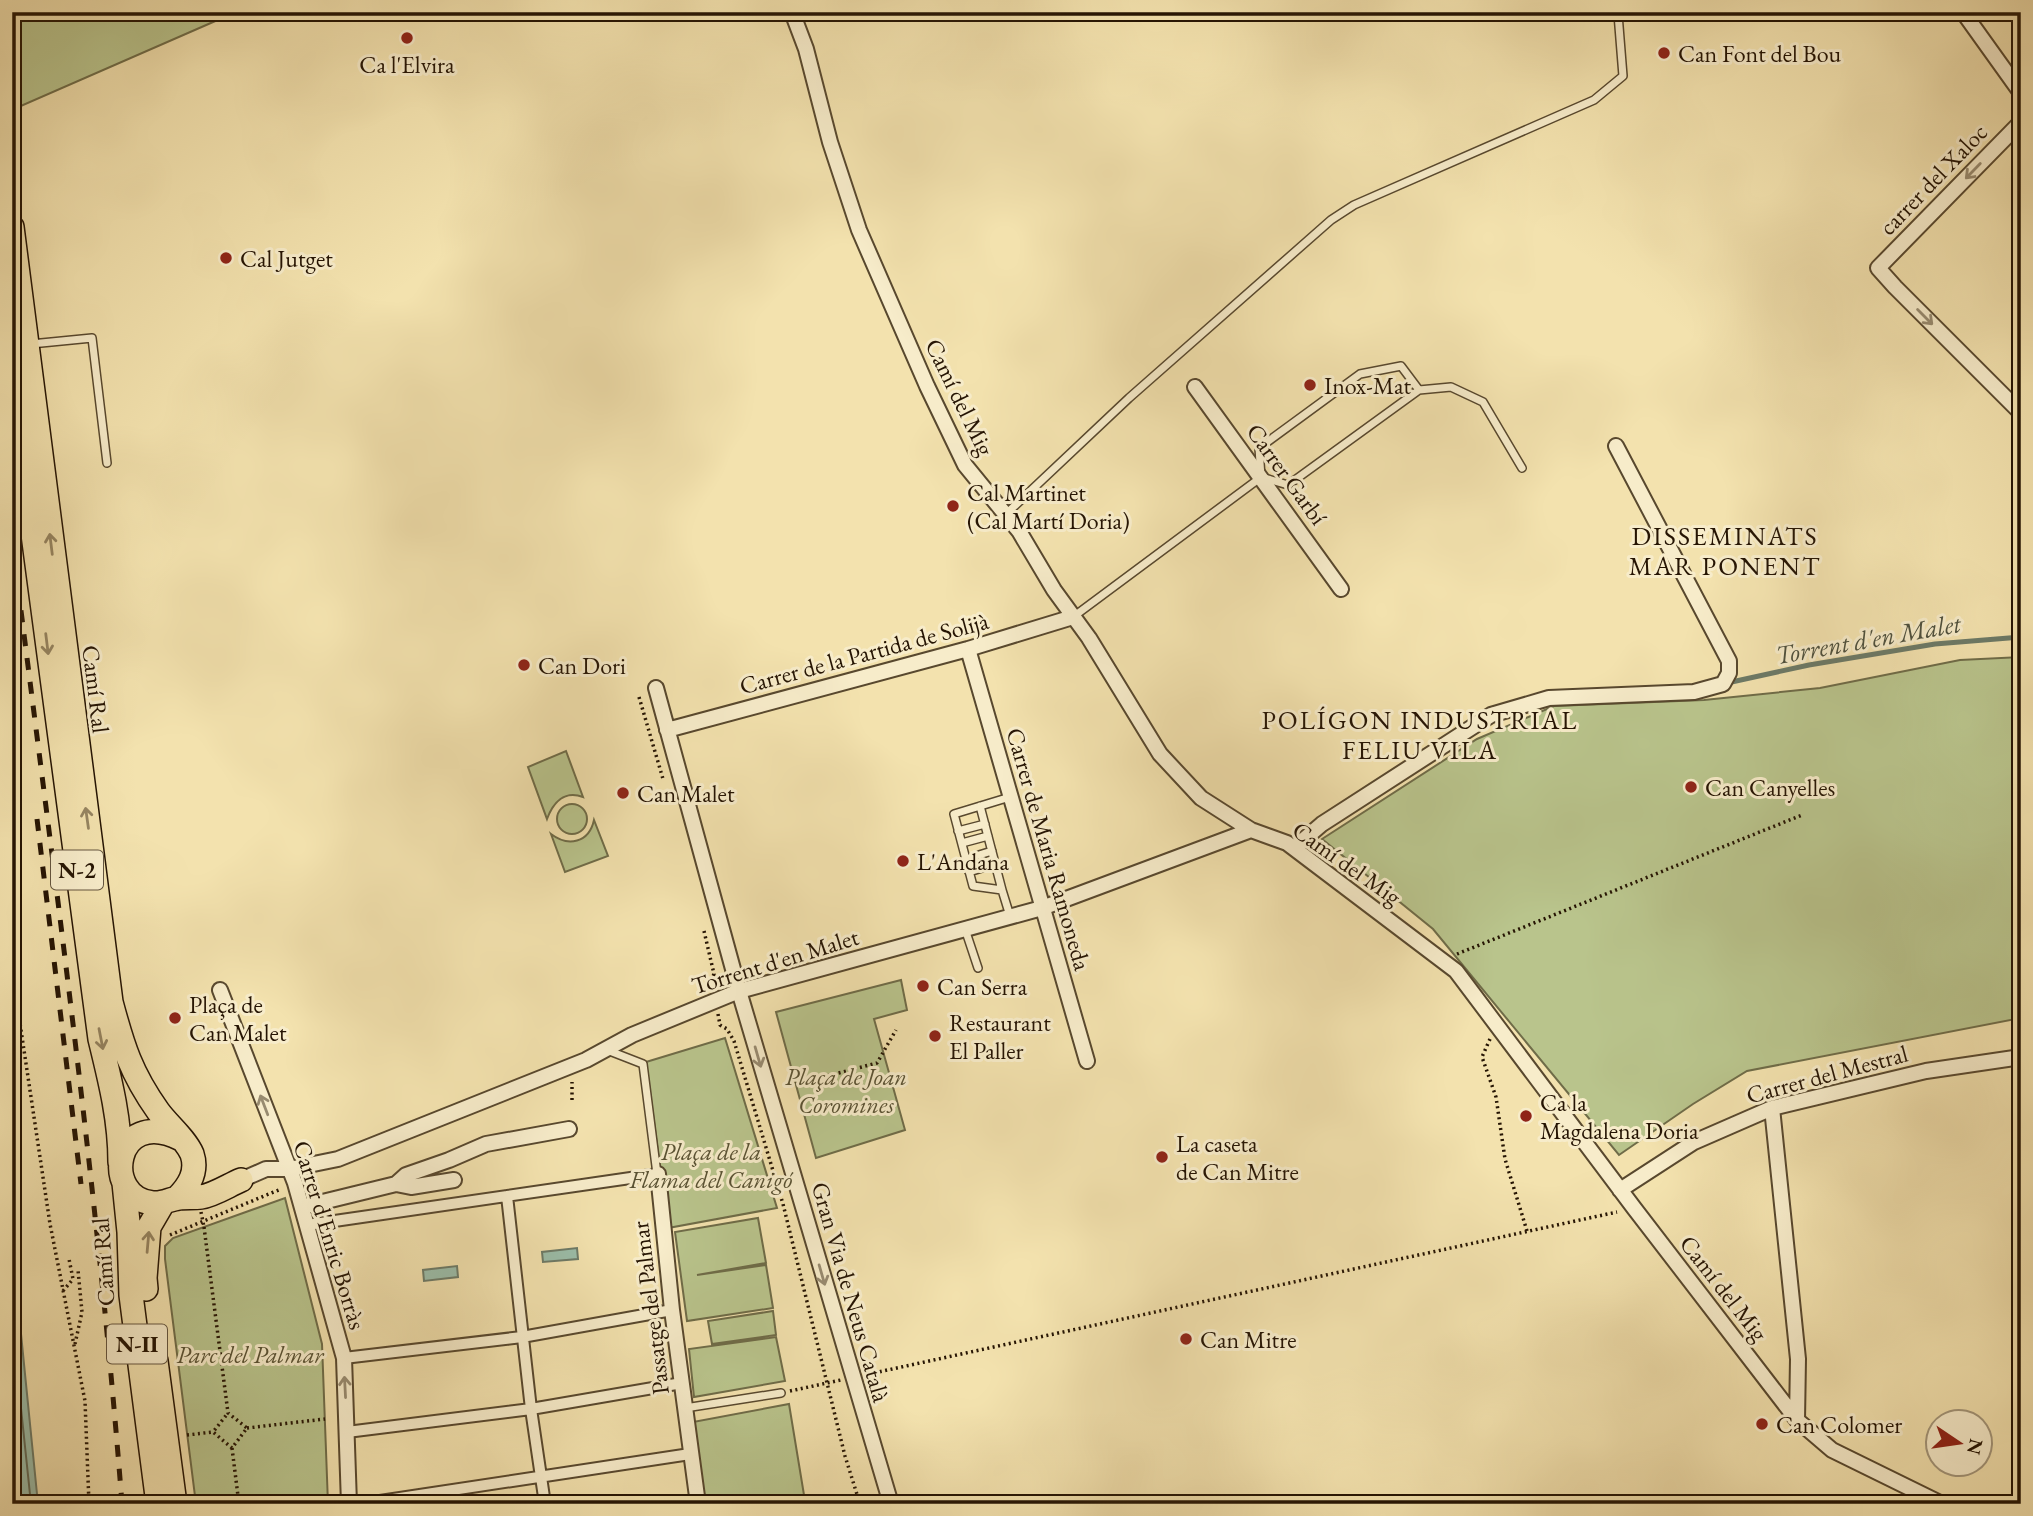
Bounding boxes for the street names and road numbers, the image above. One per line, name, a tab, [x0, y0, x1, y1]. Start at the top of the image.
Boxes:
street label: carrer del Xaloc	[1872, 117, 1994, 241]
street label: Camí del Mig	[918, 334, 1002, 461]
street label: Carrer Garbí	[1240, 417, 1334, 531]
street label: Carrer de la Partida de Solijà	[736, 605, 992, 701]
street label: Camí Ral	[75, 643, 117, 735]
street label: Carrer de Maria Ramoneda	[1000, 724, 1099, 974]
street label: Camí del Mig	[1287, 814, 1408, 912]
road number: N-2	[51, 850, 103, 890]
street label: Torrent d'en Malet	[688, 921, 863, 1001]
street label: Carrer del Mestral	[1743, 1037, 1911, 1110]
street label: Carrer d'Enric Borràs	[287, 1137, 373, 1333]
street label: Gran Via de Neus Català	[805, 1178, 897, 1406]
street label: Camí Ral	[84, 1217, 122, 1307]
street label: Passatge del Palmar	[624, 1219, 676, 1397]
street label: Camí del Mig	[1673, 1229, 1775, 1348]
road number: N-II	[107, 1324, 167, 1364]

